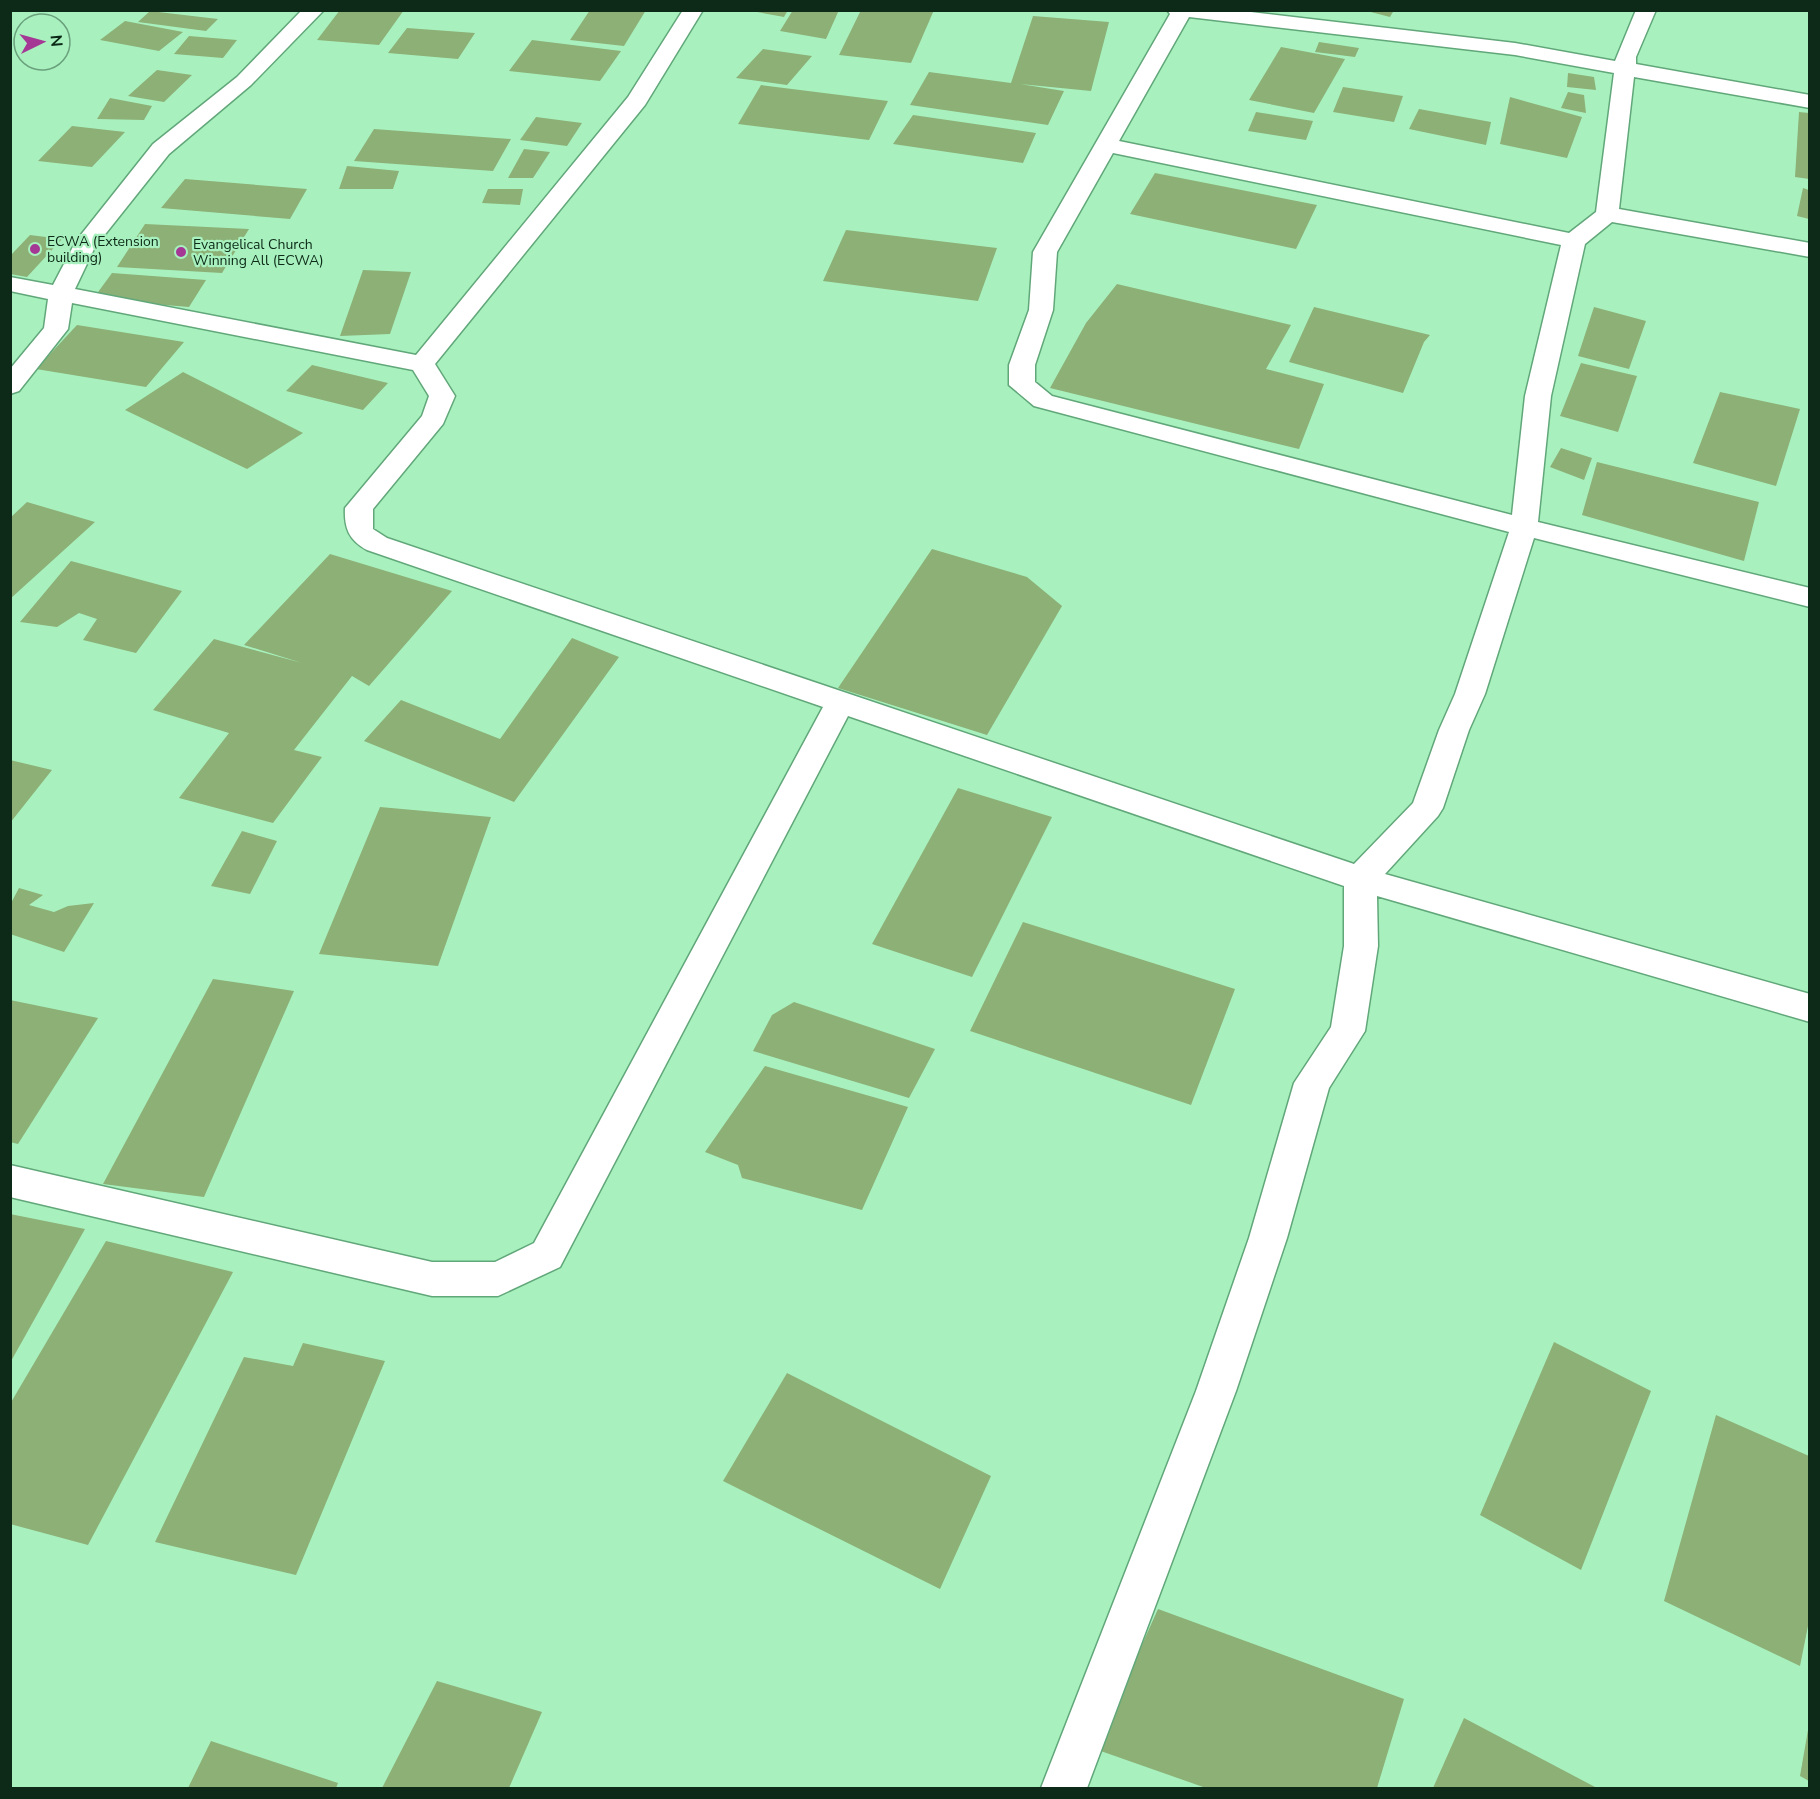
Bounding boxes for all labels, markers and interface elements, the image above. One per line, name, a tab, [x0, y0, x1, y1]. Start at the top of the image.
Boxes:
north arrow	[12, 12, 72, 72]
text: N	[44, 34, 67, 48]
place label: ECWA (Extension building)	[47, 232, 159, 267]
place label: Evangelical Church Winning All (ECWA)	[193, 235, 324, 270]
marker: ECWA (Extension building)	[28, 242, 42, 256]
marker: Evangelical Church Winning All (ECWA)	[174, 245, 188, 259]

